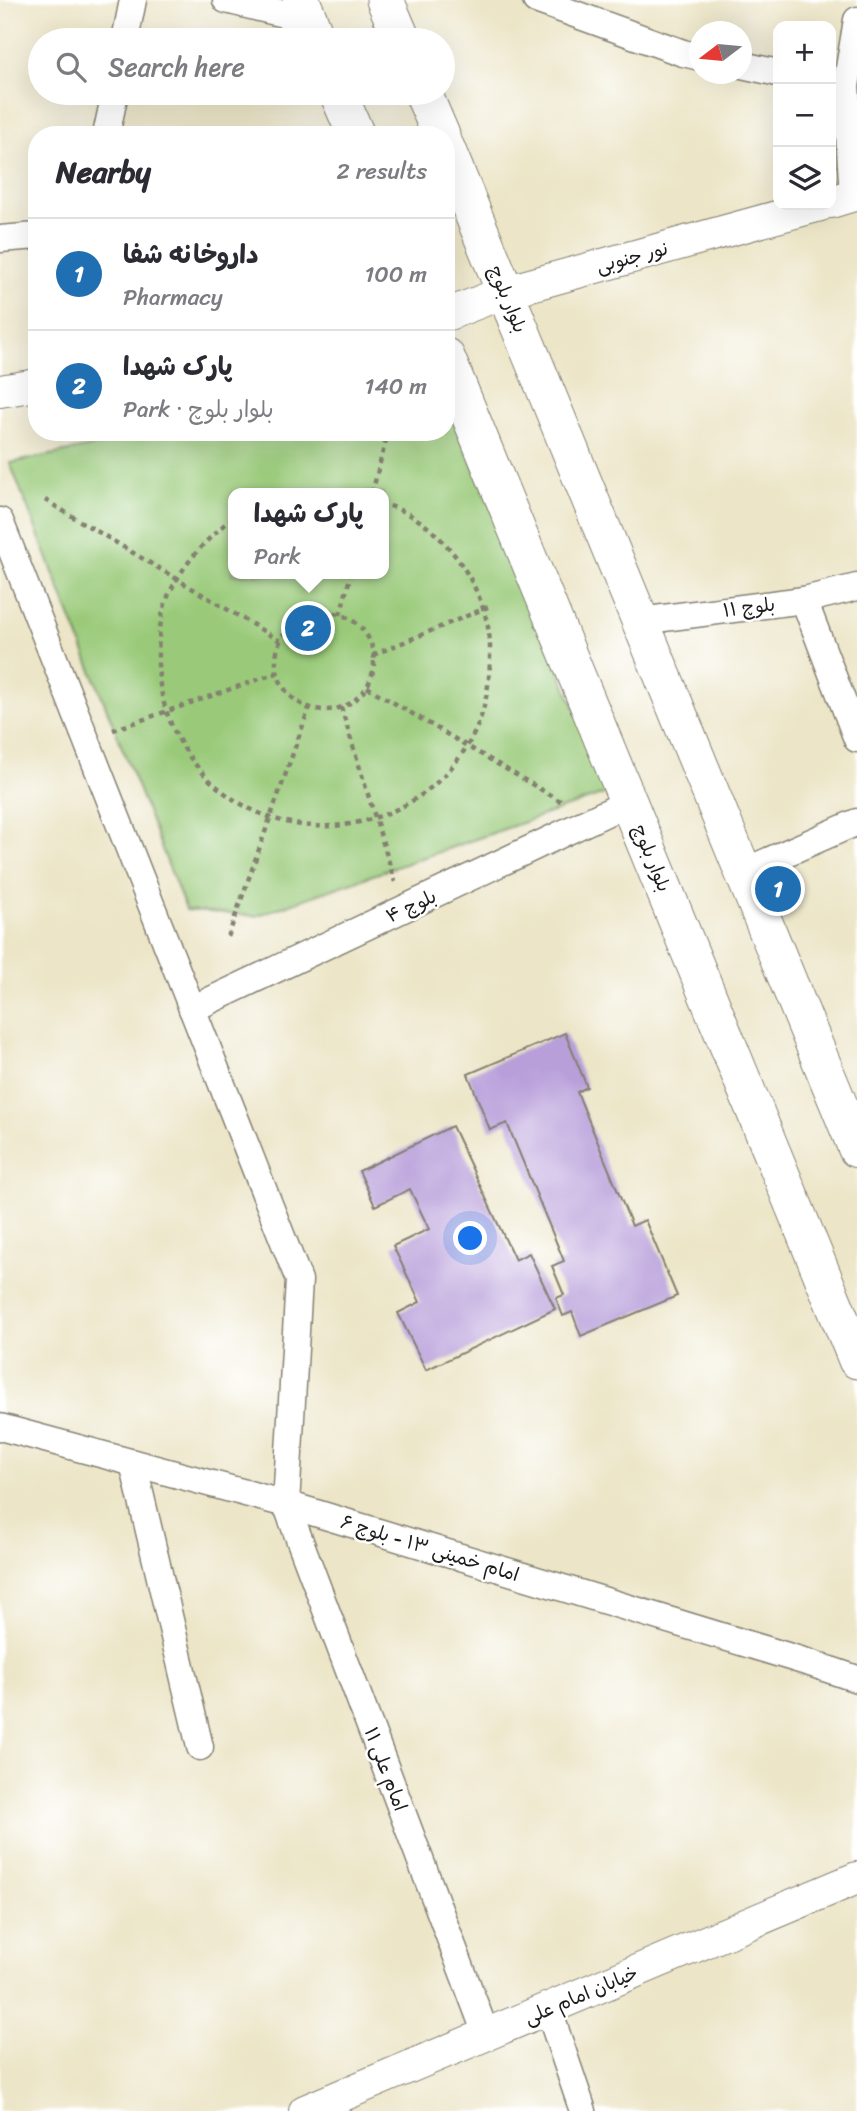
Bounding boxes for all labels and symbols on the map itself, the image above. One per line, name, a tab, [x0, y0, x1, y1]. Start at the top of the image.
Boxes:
north arrow	[689, 21, 752, 84]
street label: نور جنوبی	[592, 232, 672, 282]
street label: بلوار بلوچ	[479, 260, 537, 338]
street label: بلوچ ۱۱	[721, 587, 777, 627]
pin: 2	[285, 602, 331, 654]
street label: بلوار بلوچ	[623, 819, 681, 897]
pin: 1	[755, 863, 801, 915]
street label: بلوچ ۴	[380, 880, 442, 932]
your location	[453, 1221, 487, 1255]
street label: امام خمینی ۱۳ - بلوچ ۶	[336, 1505, 524, 1591]
street label: امام علی ۱۱	[355, 1722, 417, 1816]
street label: خیابان امام علی	[519, 1956, 643, 2034]

